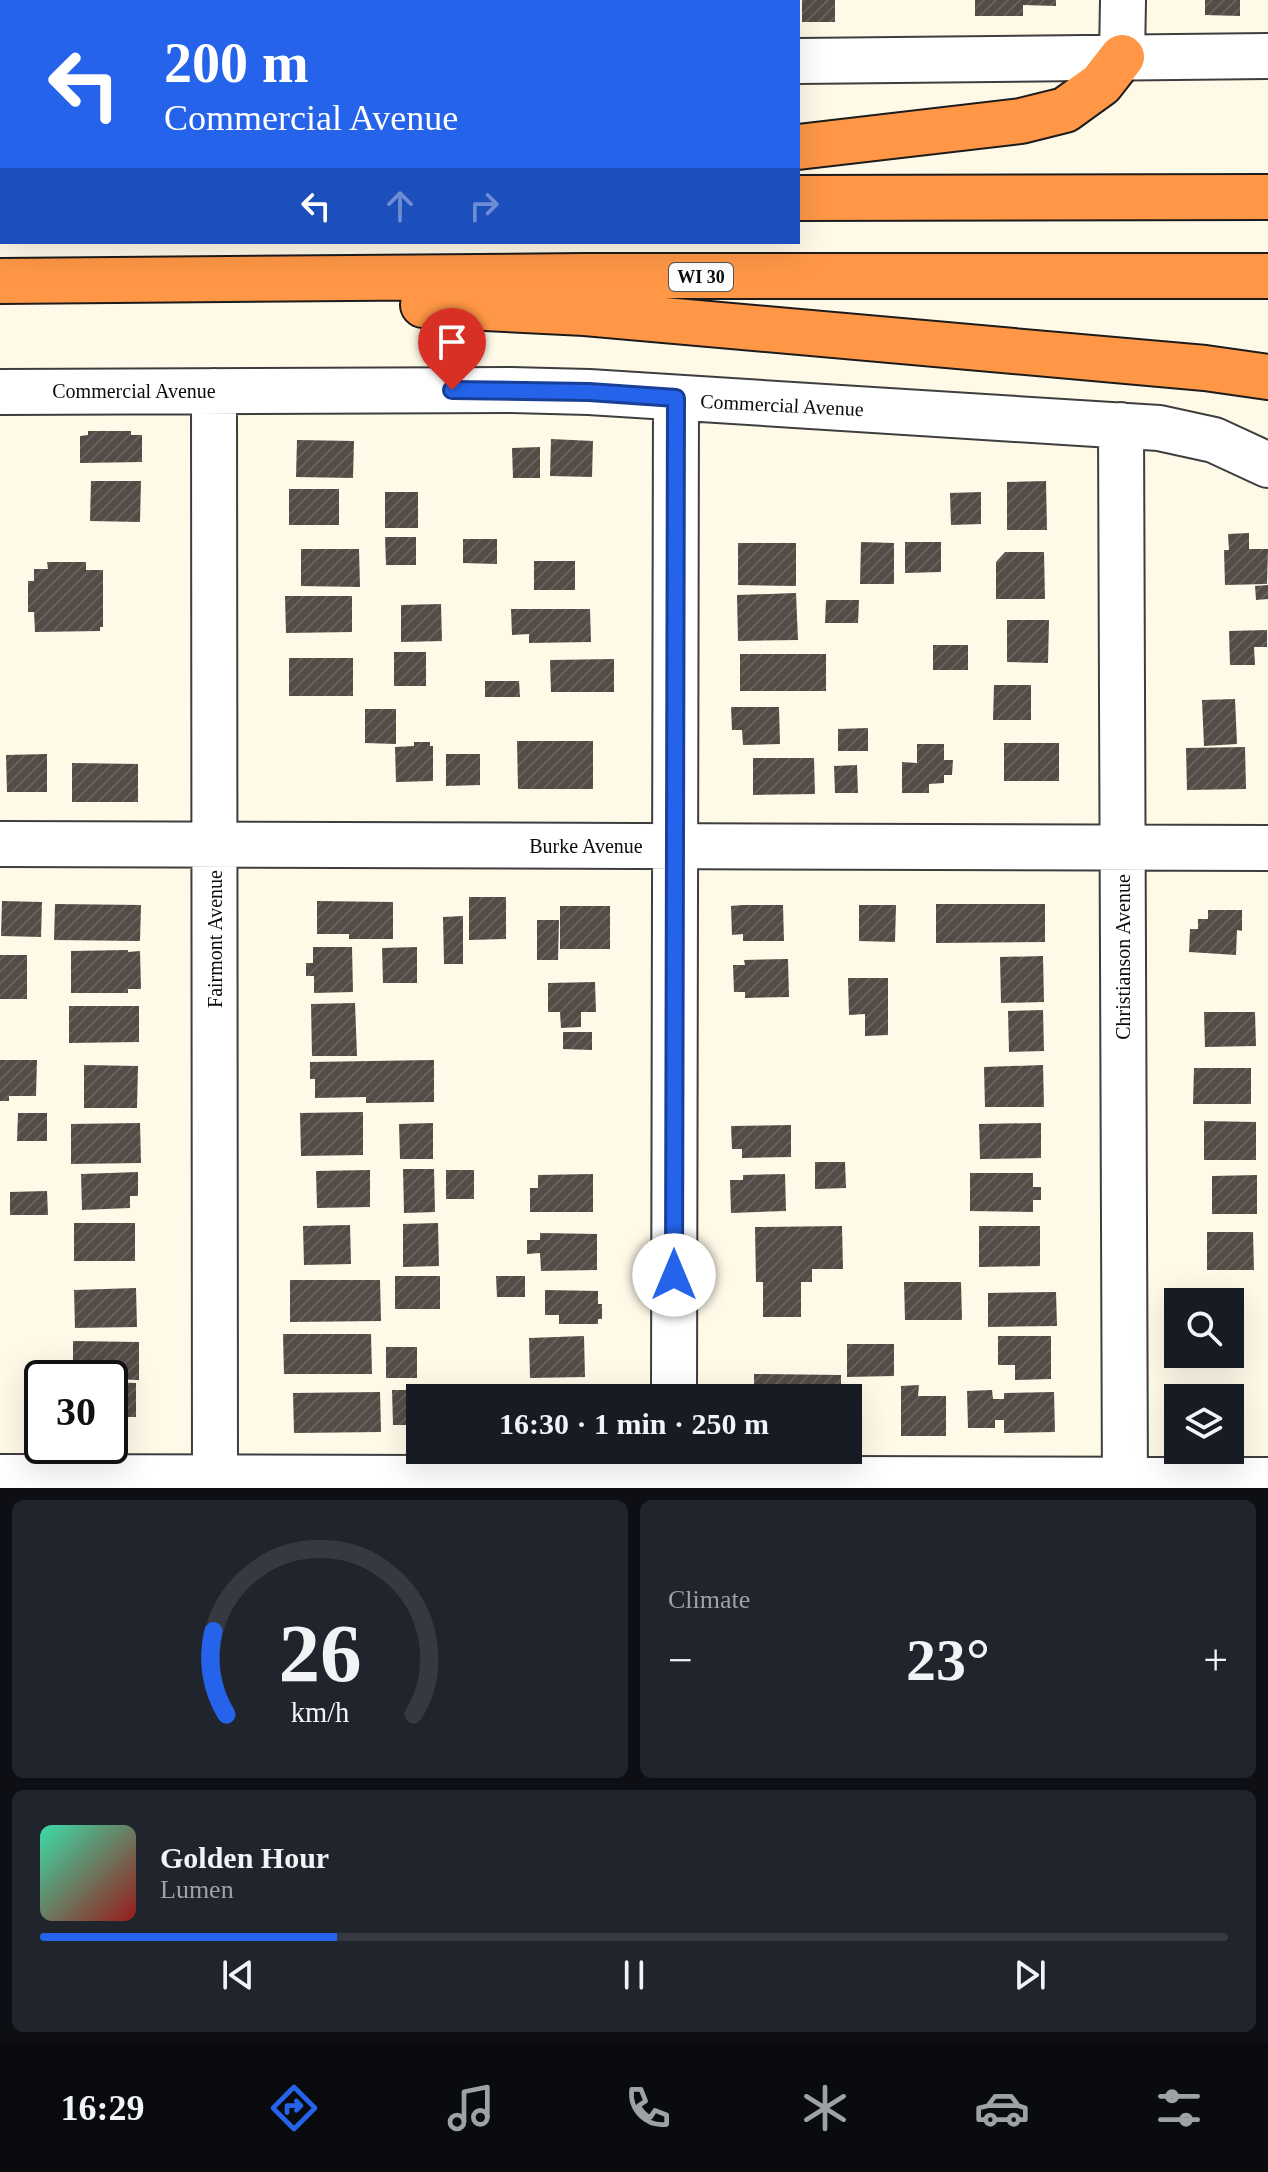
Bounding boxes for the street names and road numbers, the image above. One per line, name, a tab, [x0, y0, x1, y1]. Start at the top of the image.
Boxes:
road number: WI 30	[669, 263, 733, 291]
street label: Commercial Avenue	[52, 380, 216, 402]
street label: Commercial Avenue	[700, 390, 864, 420]
street label: Burke Avenue	[529, 835, 643, 857]
street label: Fairmont Avenue	[204, 870, 226, 1008]
street label: Christianson Avenue	[1112, 874, 1134, 1040]

